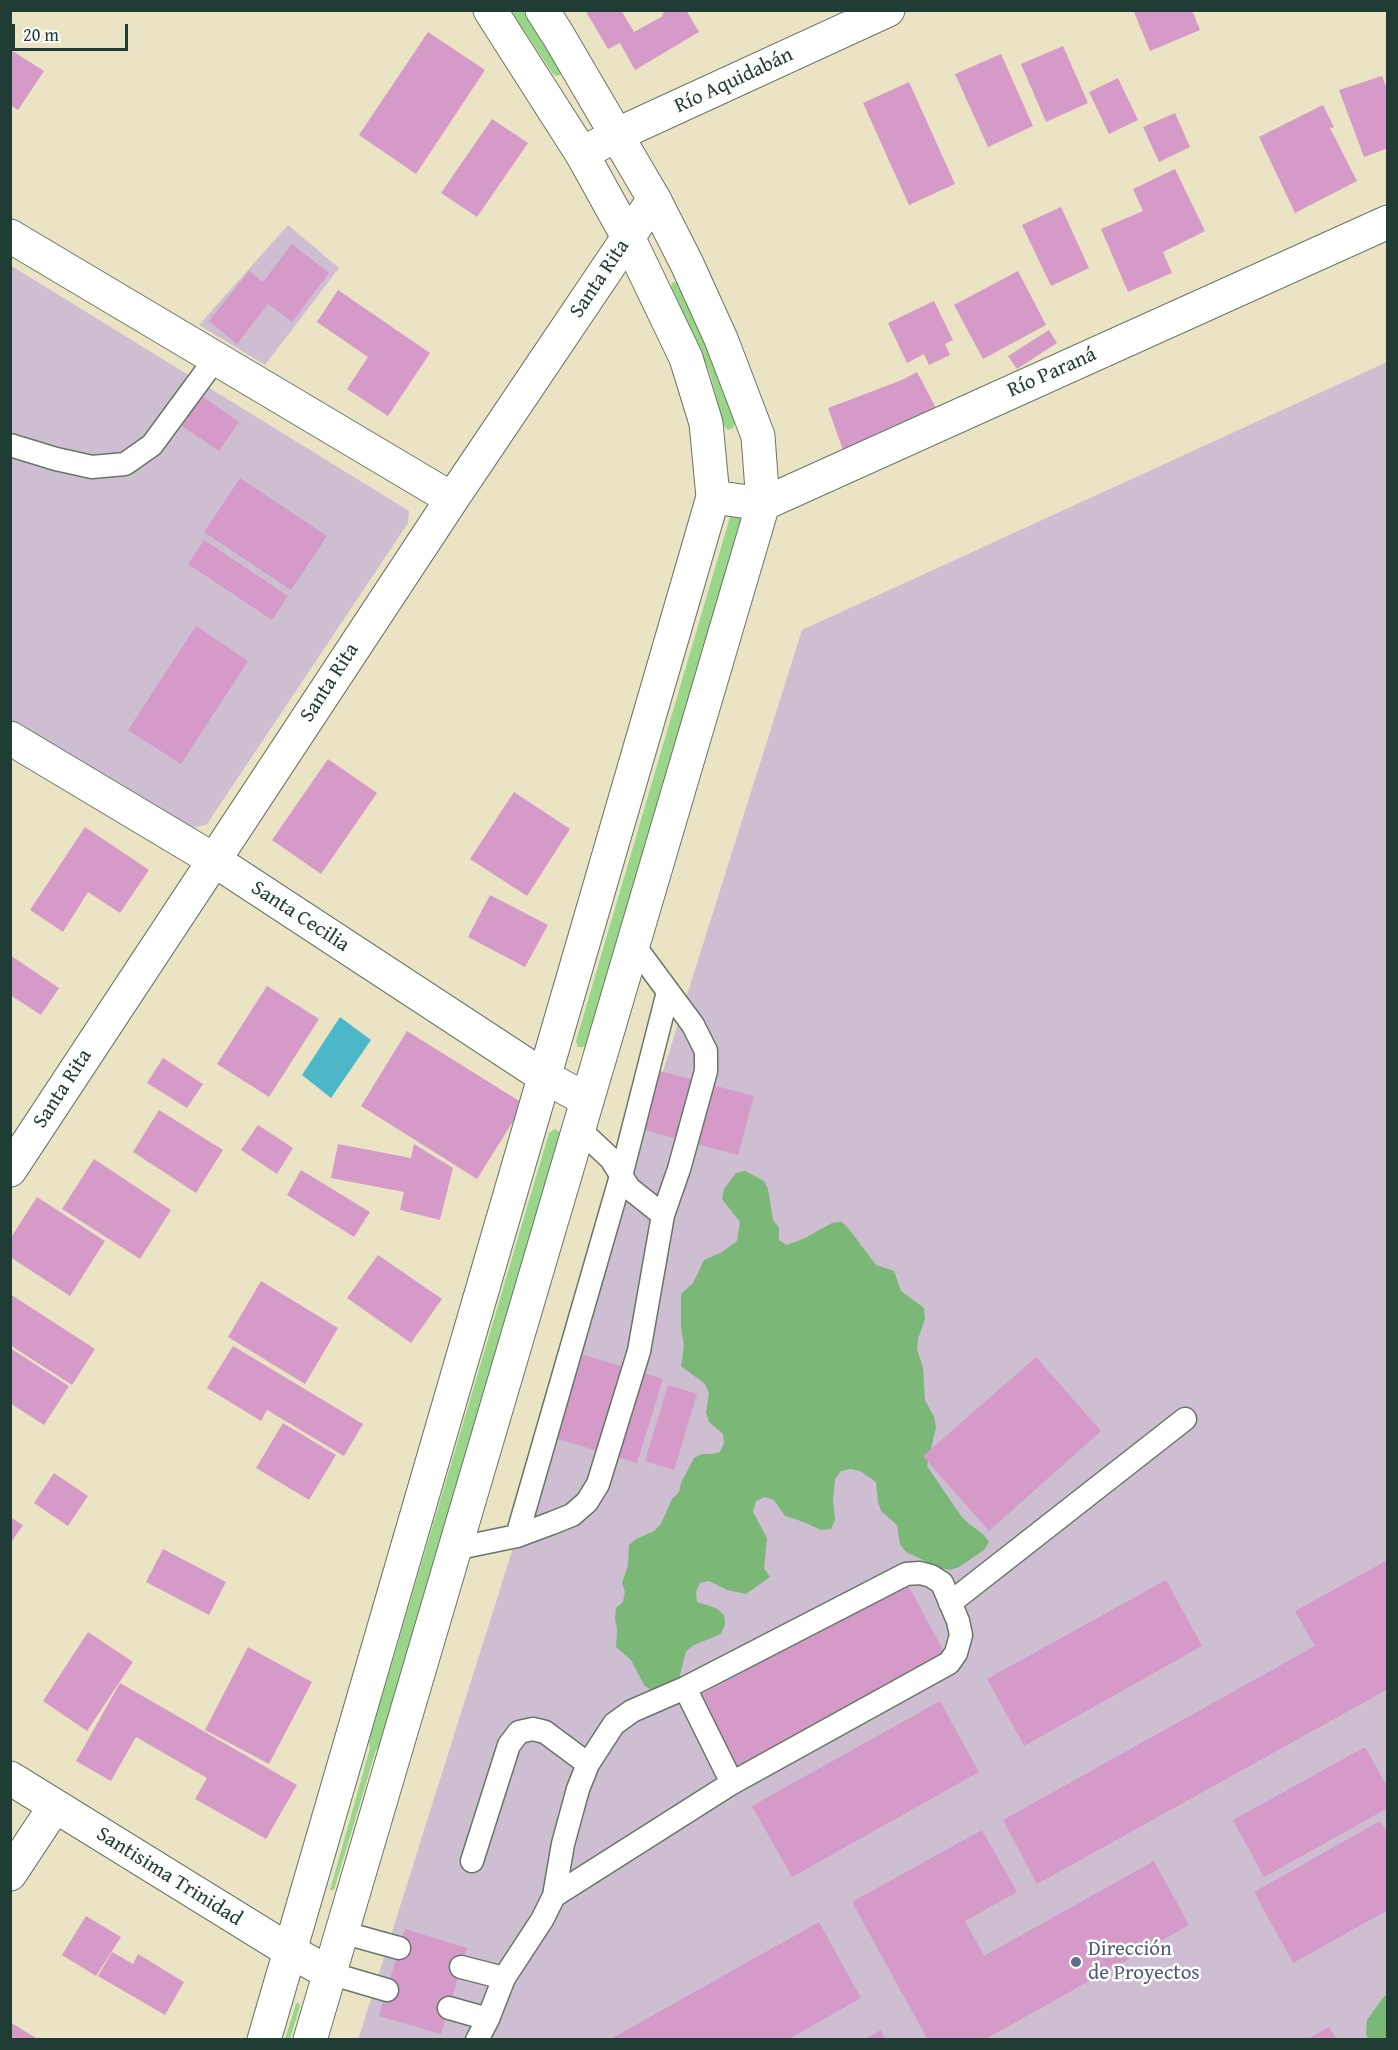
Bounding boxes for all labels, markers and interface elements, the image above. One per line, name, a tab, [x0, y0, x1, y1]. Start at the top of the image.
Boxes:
scale bar	[15, 12, 130, 50]
text: 20 m	[23, 21, 59, 48]
street label: Río Aquidabán	[671, 43, 797, 119]
street label: Santa Rita	[565, 235, 635, 323]
street label: Río Paraná	[1004, 342, 1100, 404]
street label: Santa Rita	[295, 639, 365, 727]
street label: Santa Cecilia	[246, 876, 354, 958]
street label: Santa Rita	[28, 1045, 98, 1133]
street label: Santisima Trinidad	[91, 1822, 247, 1932]
place label: Dirección de Proyectos	[1088, 1937, 1200, 1987]
marker: Dirección de Proyectos	[1069, 1955, 1083, 1969]

